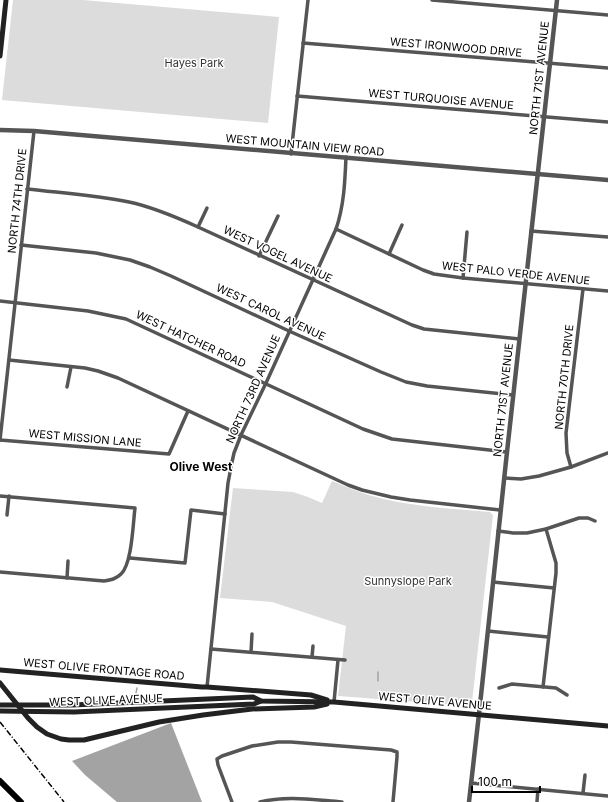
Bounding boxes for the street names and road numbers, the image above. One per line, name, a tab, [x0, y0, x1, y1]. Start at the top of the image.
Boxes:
street label: NORTH 71ST AVENUE	[526, 20, 552, 136]
street label: WEST IRONWOOD DRIVE	[389, 34, 523, 60]
street label: WEST TURQUOISE AVENUE	[368, 86, 514, 112]
street label: WEST MOUNTAIN VIEW ROAD	[225, 131, 385, 159]
street label: NORTH 74TH DRIVE	[5, 148, 29, 254]
street label: WEST VOGEL AVENUE	[221, 223, 335, 285]
street label: WEST PALO VERDE AVENUE	[441, 258, 591, 288]
street label: WEST CAROL AVENUE	[214, 281, 328, 343]
street label: WEST HATCHER ROAD	[134, 307, 248, 371]
street label: NORTH 70TH DRIVE	[552, 324, 576, 430]
street label: NORTH 73RD AVENUE	[223, 333, 283, 445]
street label: NORTH 71ST AVENUE	[490, 342, 516, 458]
street label: WEST MISSION LANE	[28, 426, 142, 450]
street label: WEST OLIVE FRONTAGE ROAD	[23, 655, 185, 683]
street label: WEST OLIVE AVENUE	[378, 689, 492, 713]
street label: WEST OLIVE AVENUE	[49, 691, 163, 709]

